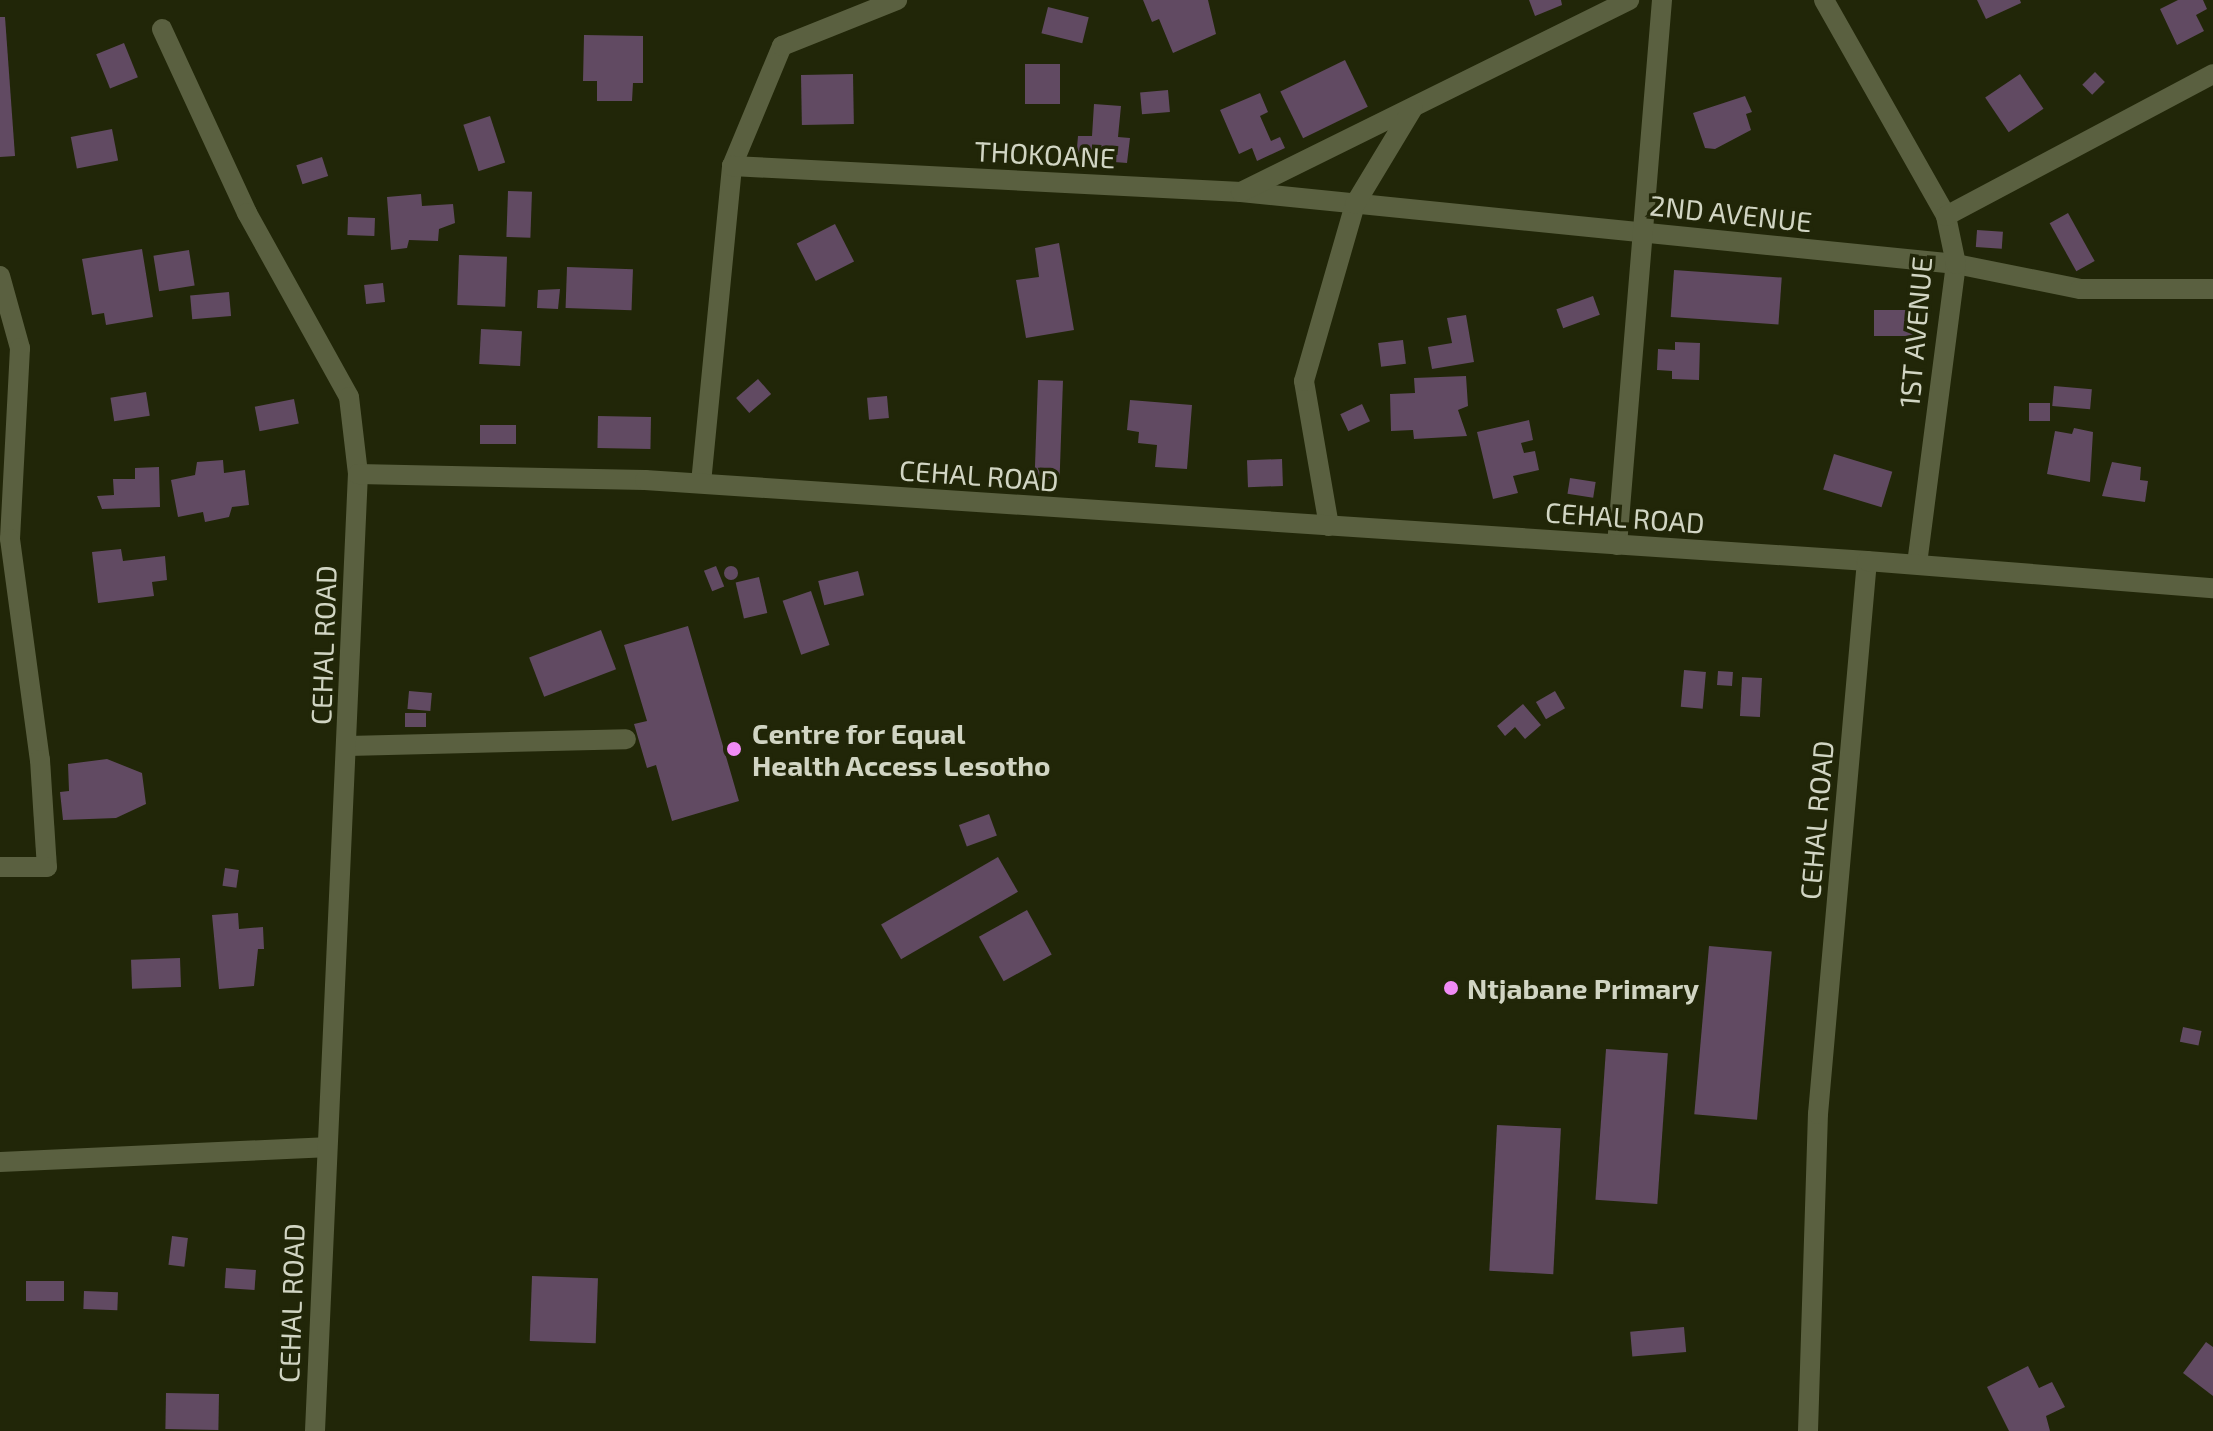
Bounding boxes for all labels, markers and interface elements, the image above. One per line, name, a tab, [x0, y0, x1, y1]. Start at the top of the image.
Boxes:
street label: THOKOANE	[974, 134, 1116, 174]
street label: 2ND AVENUE	[1648, 188, 1814, 238]
street label: 1ST AVENUE	[1892, 255, 1938, 409]
street label: CEHAL ROAD	[898, 453, 1060, 497]
street label: CEHAL ROAD	[1544, 495, 1706, 539]
street label: CEHAL ROAD	[303, 564, 343, 726]
place label: Centre for Equal Health Access Lesotho	[752, 716, 1051, 782]
marker: Centre for Equal Health Access Lesotho	[723, 738, 745, 760]
street label: CEHAL ROAD	[1792, 739, 1840, 901]
place label: Ntjabane Primary	[1467, 971, 1699, 1005]
marker: Ntjabane Primary	[1442, 979, 1460, 997]
street label: CEHAL ROAD	[271, 1222, 311, 1384]

